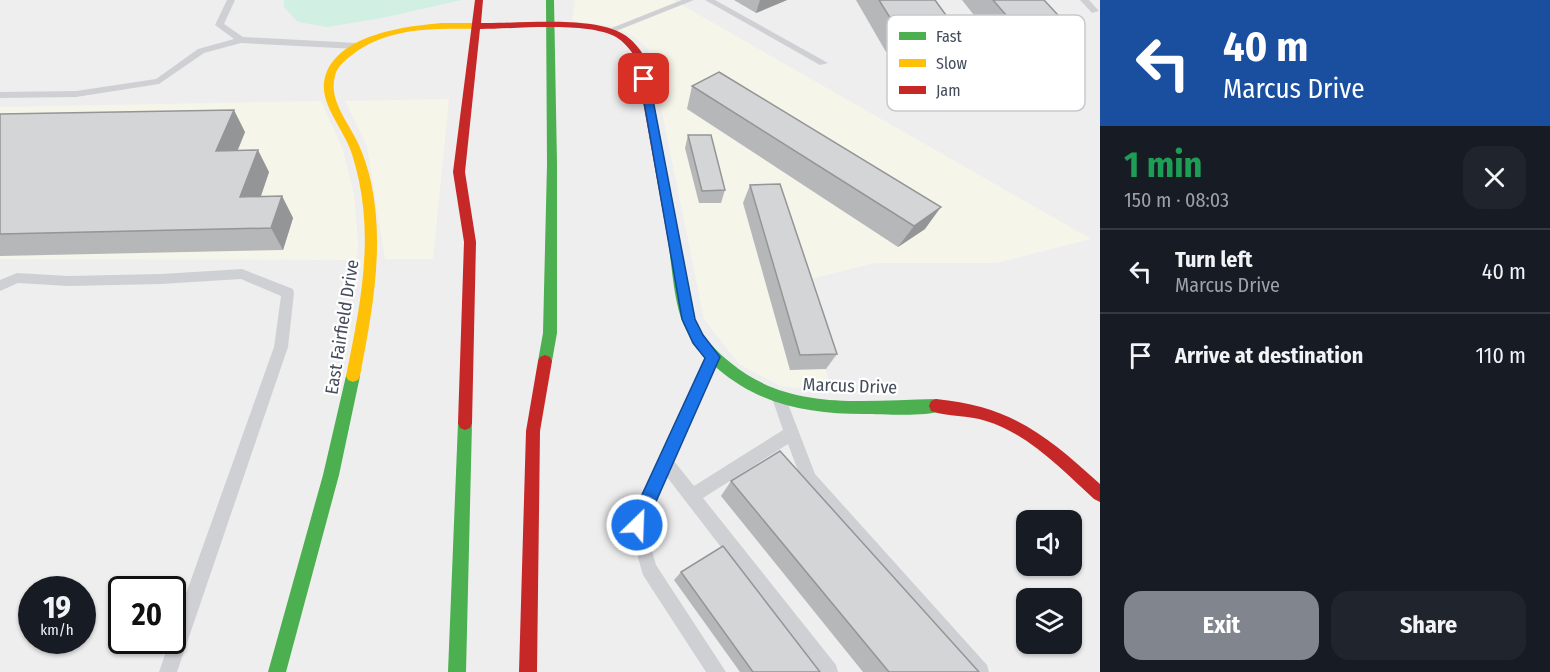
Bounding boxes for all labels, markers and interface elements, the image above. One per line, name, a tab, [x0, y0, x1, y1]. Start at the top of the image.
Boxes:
legend	[887, 15, 1085, 111]
text: 40 m	[1223, 22, 1308, 72]
icon: left	[1124, 24, 1202, 102]
text: Fast	[936, 27, 963, 46]
pin	[618, 53, 669, 104]
text: Slow	[936, 54, 967, 73]
icon: arrive	[627, 62, 660, 95]
text: Marcus Drive	[1223, 73, 1365, 105]
text: Jam	[936, 81, 961, 100]
text: 1 min	[1124, 143, 1202, 187]
button: close	[1463, 146, 1526, 209]
text: 150 m · 08:03	[1124, 188, 1229, 212]
text: Turn left	[1175, 246, 1253, 273]
icon: left	[1124, 255, 1157, 288]
street label: East Fairfield Drive	[320, 258, 364, 396]
text: 40 m	[1482, 258, 1526, 285]
text: Marcus Drive	[1175, 273, 1280, 297]
icon: arrive	[1124, 339, 1157, 372]
text: Arrive at destination	[1175, 342, 1363, 369]
text: 110 m	[1476, 342, 1526, 369]
street label: Marcus Drive	[802, 373, 898, 399]
position arrow	[605, 493, 669, 557]
map controls	[1016, 510, 1082, 654]
button: sound	[1016, 510, 1082, 576]
speed limit sign: 20	[108, 576, 186, 654]
button: layers	[1016, 588, 1082, 654]
text: 19	[43, 590, 71, 626]
button: Exit	[1124, 591, 1319, 660]
button: Share	[1331, 591, 1526, 660]
text: km/h	[40, 621, 74, 639]

